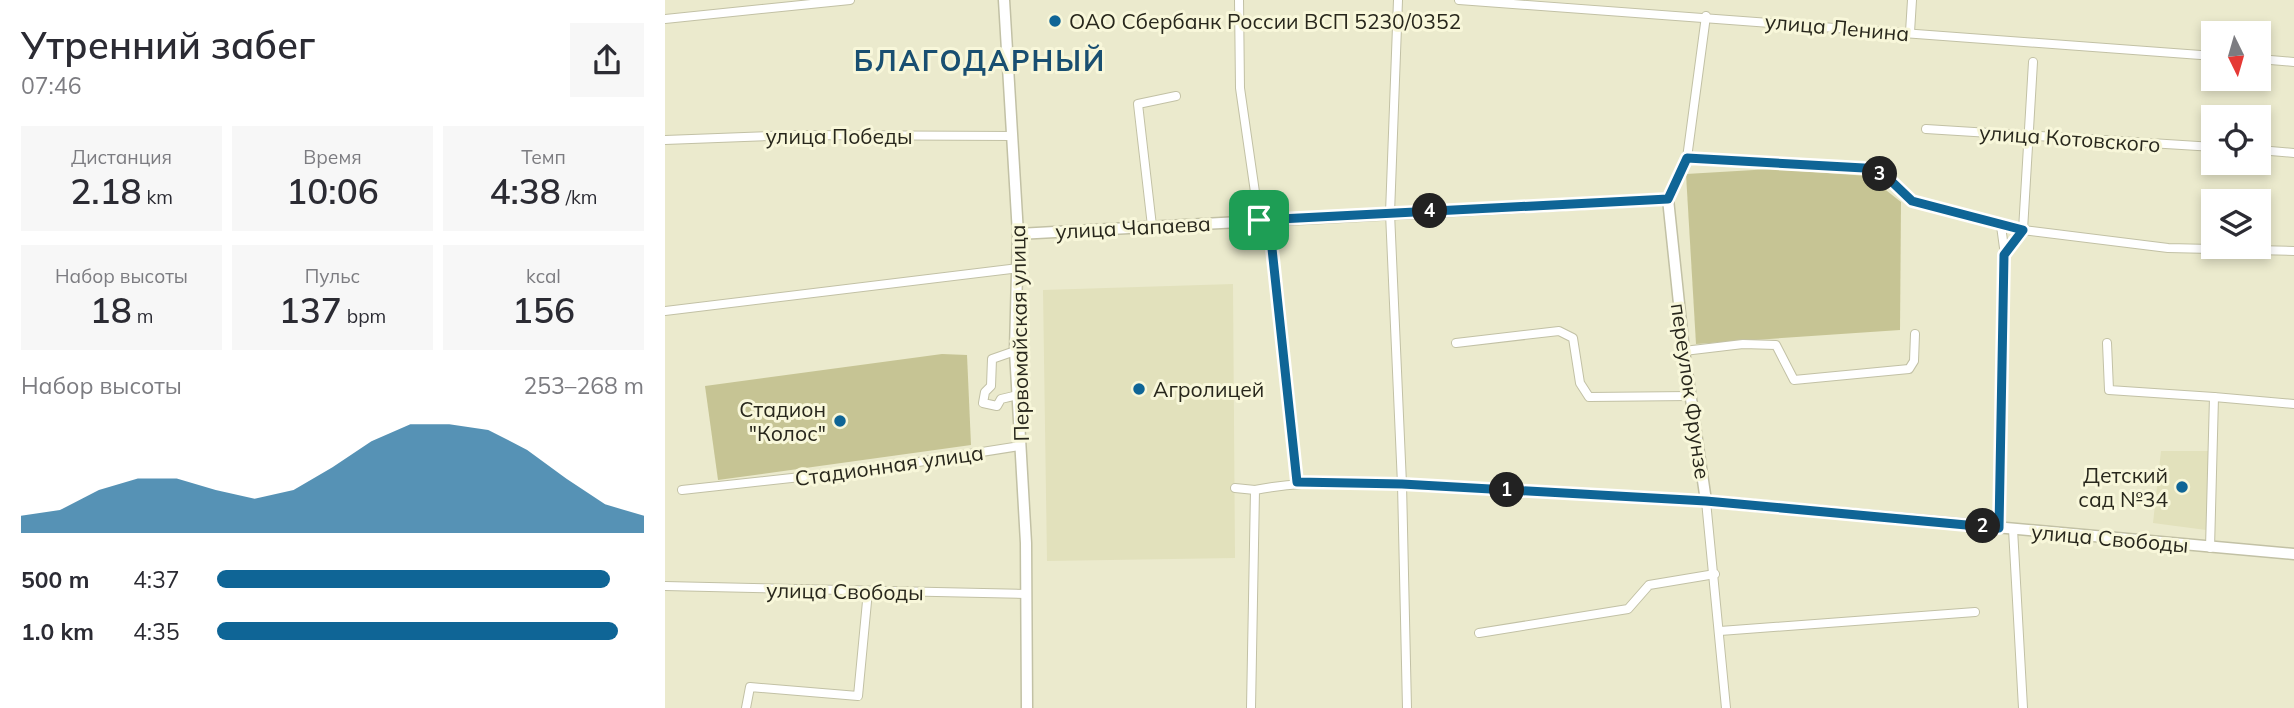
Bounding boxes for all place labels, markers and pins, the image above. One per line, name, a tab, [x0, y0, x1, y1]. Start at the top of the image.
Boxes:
place label: ОАО Сбербанк России ВСП 5230/0352	[1069, 8, 1461, 34]
marker: ОАО Сбербанк России ВСП 5230/0352	[1047, 13, 1063, 29]
pin: 3	[1863, 156, 1897, 192]
pin	[1229, 190, 1289, 250]
pin: 4	[1413, 194, 1447, 228]
place label: Агролицей	[1153, 376, 1264, 402]
marker: Агролицей	[1131, 381, 1147, 397]
place label: Стадион "Колос"	[739, 396, 826, 446]
marker: Стадион "Колос"	[832, 413, 848, 429]
place label: Детский сад №34	[2078, 462, 2168, 512]
pin: 1	[1489, 472, 1525, 508]
marker: Детский сад №34	[2174, 479, 2190, 495]
pin: 2	[1965, 508, 2001, 544]

